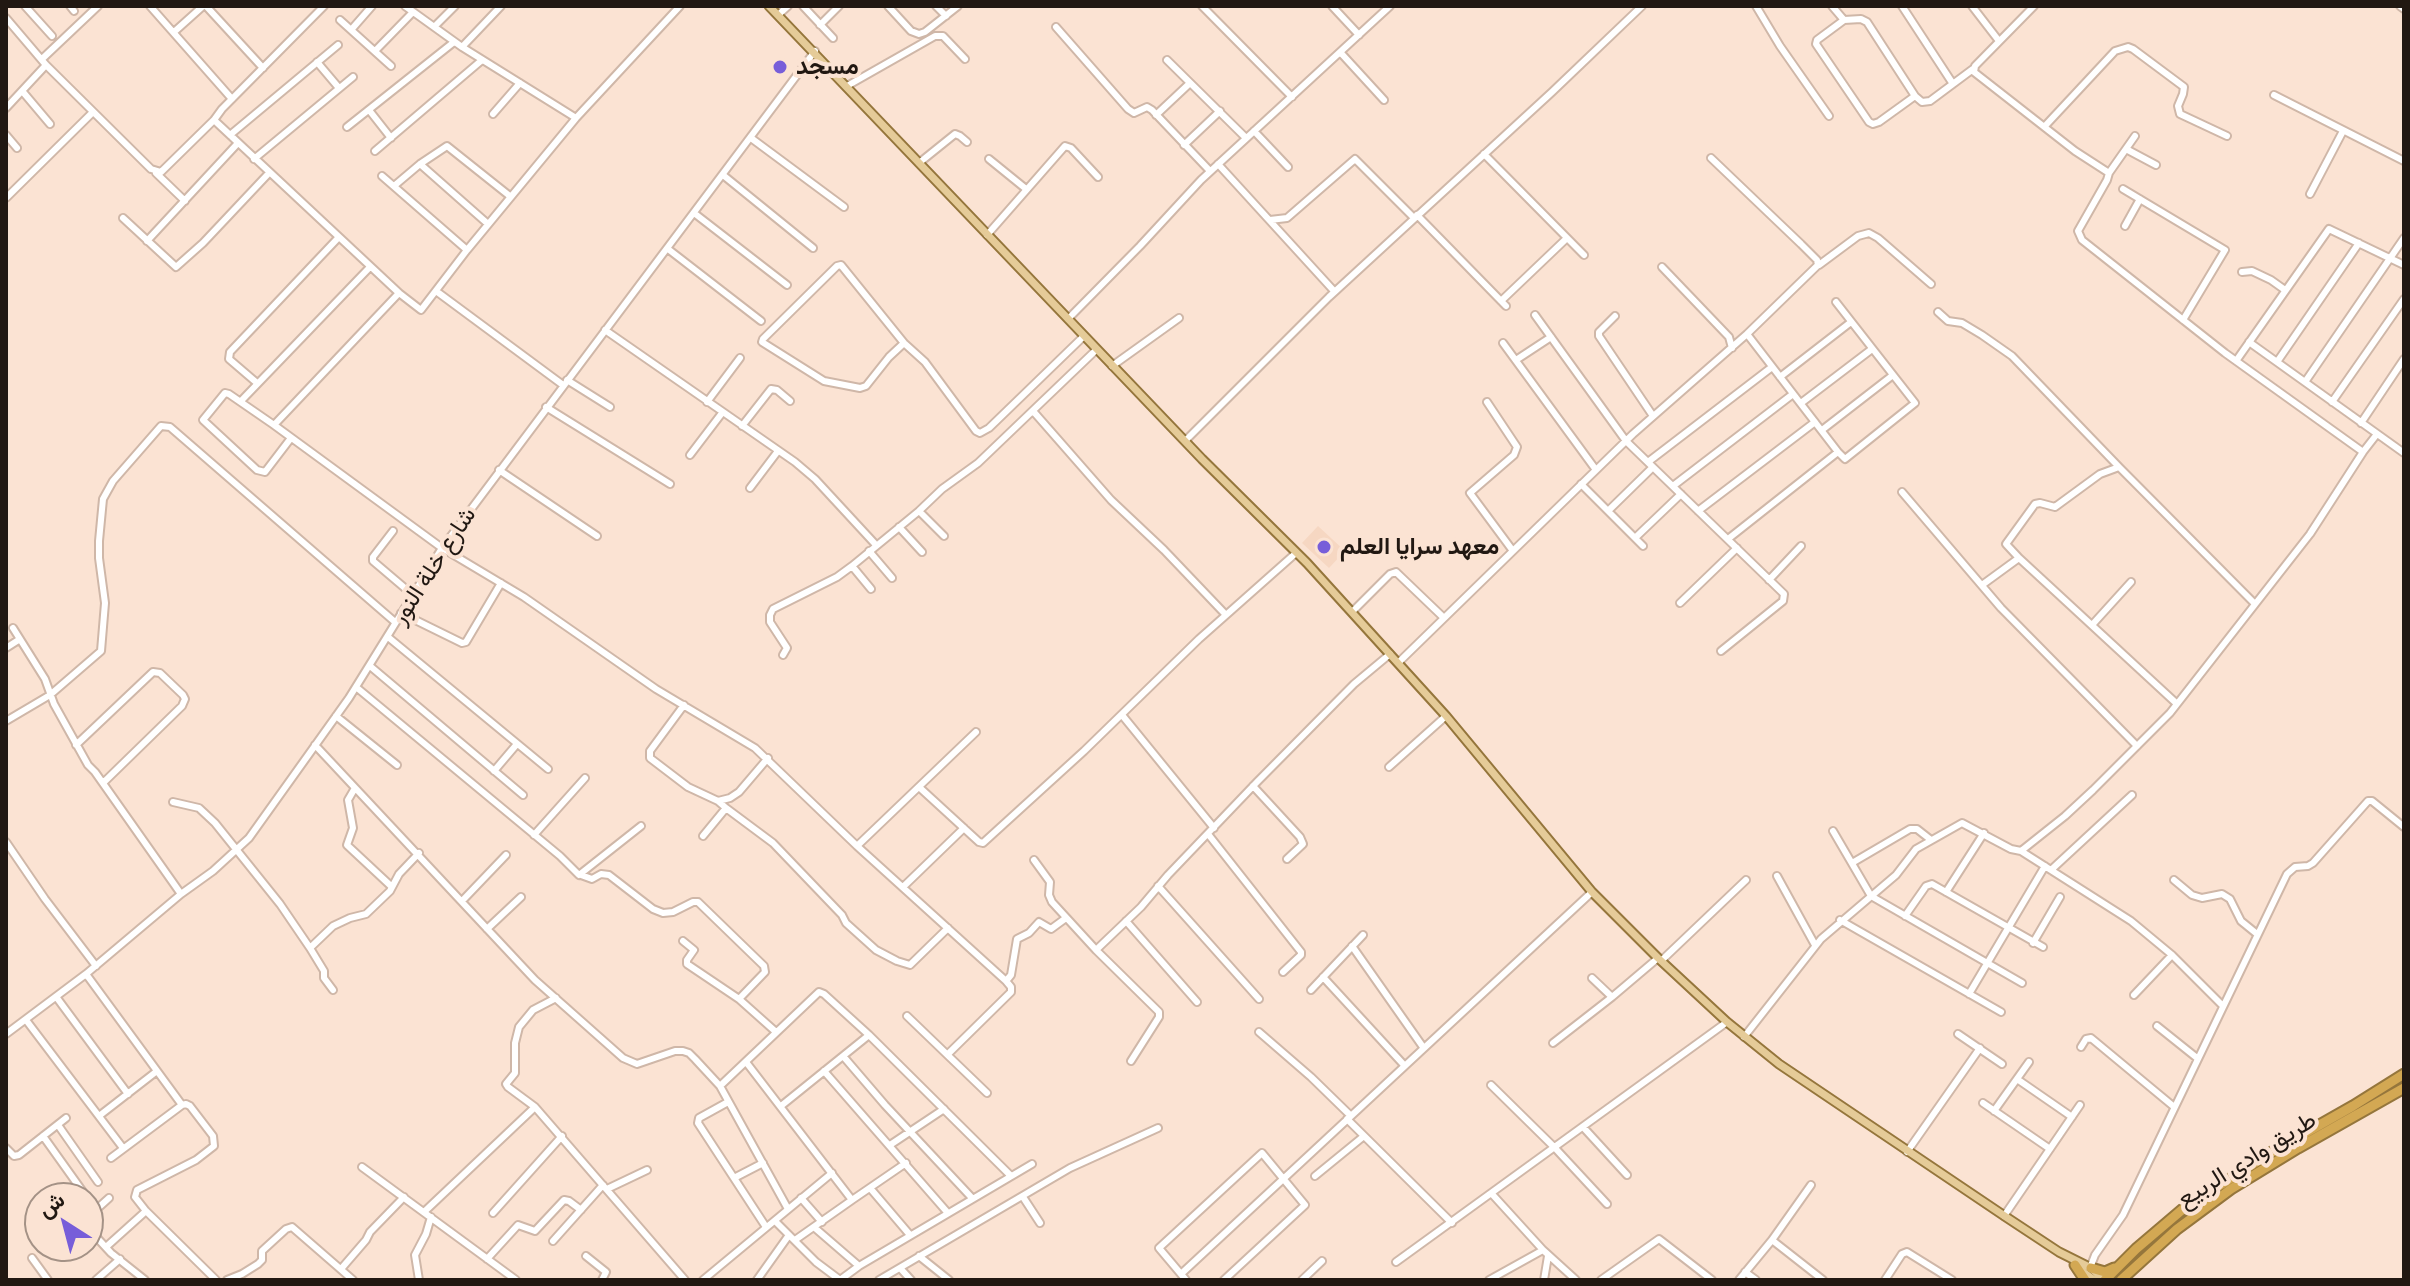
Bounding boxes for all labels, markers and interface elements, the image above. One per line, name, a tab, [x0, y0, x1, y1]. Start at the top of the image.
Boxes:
place label: مسجد	[796, 53, 859, 81]
marker: مسجد	[771, 58, 789, 76]
street label: شارع خلة النور	[385, 502, 483, 630]
place label: معهد سرايا العلم	[1340, 533, 1499, 561]
marker: معهد سرايا العلم	[1315, 538, 1333, 556]
street label: طريق وادي الربيع	[2172, 1106, 2322, 1214]
north arrow	[24, 1182, 104, 1262]
text: ش	[32, 1185, 70, 1223]

